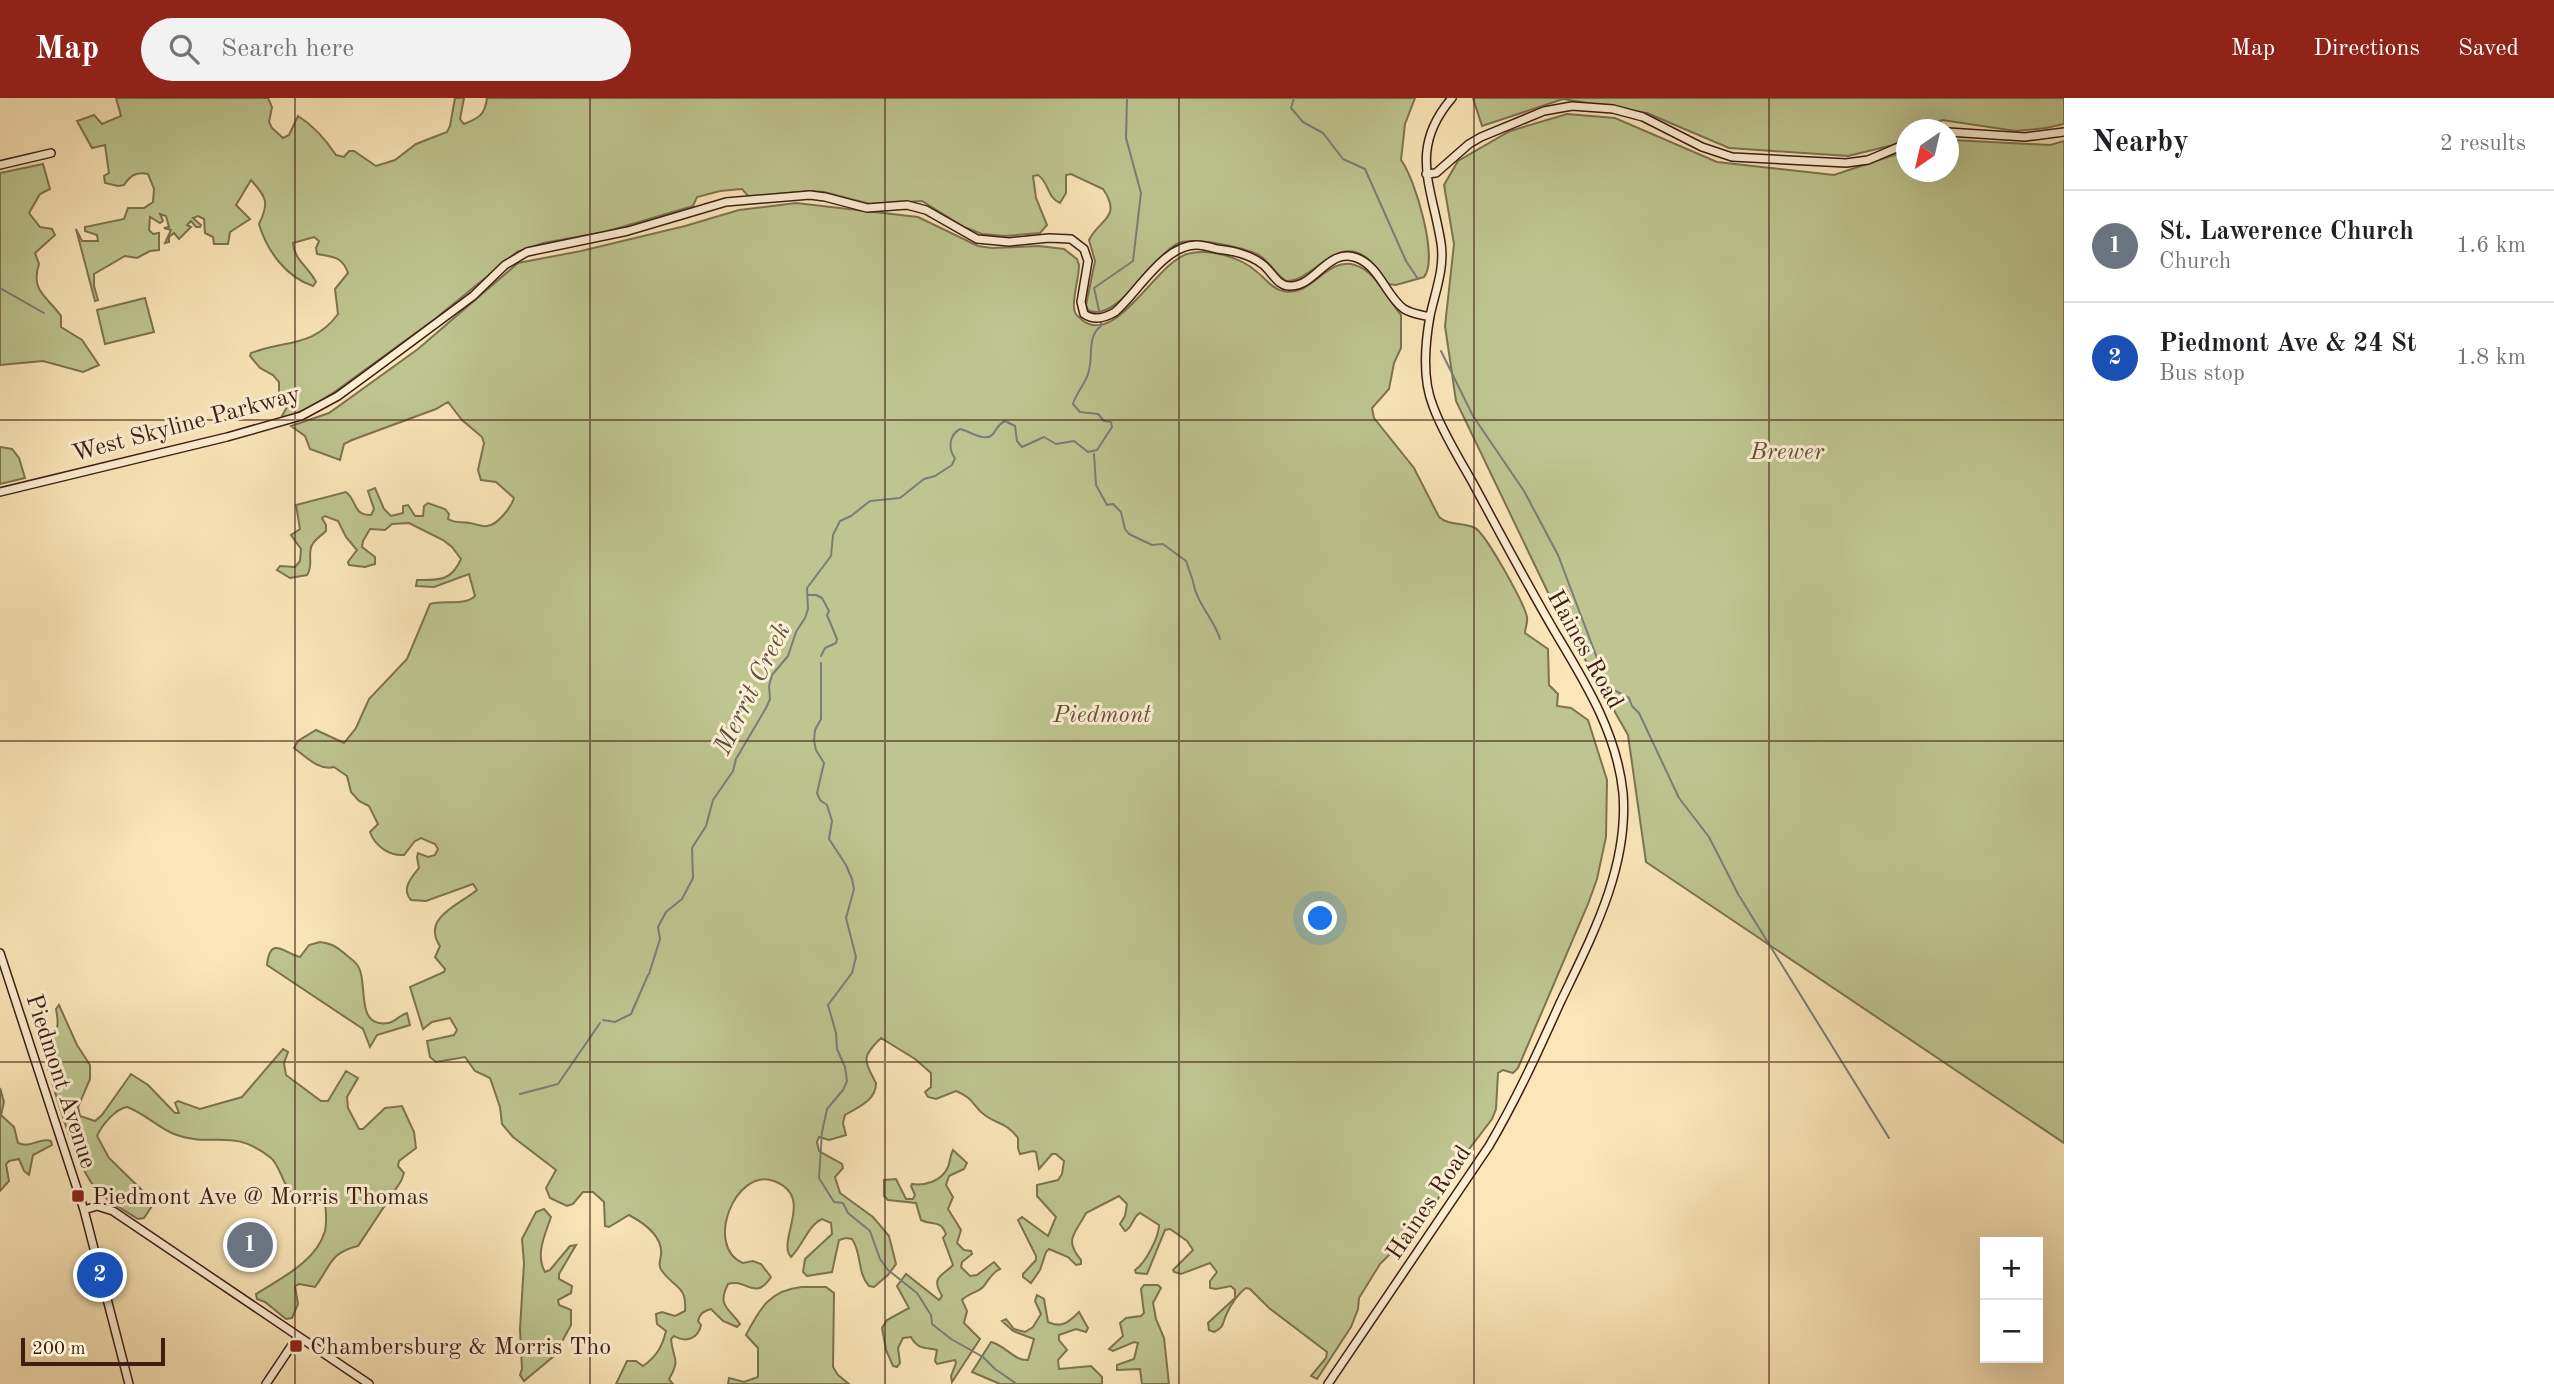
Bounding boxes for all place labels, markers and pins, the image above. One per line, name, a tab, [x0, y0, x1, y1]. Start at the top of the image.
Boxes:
place label: Piedmont Ave @ Morris Thomas	[92, 1186, 429, 1210]
marker: Piedmont Ave @ Morris Thomas	[70, 1188, 86, 1204]
pin: 1	[227, 1219, 273, 1271]
pin: 2	[77, 1249, 123, 1301]
place label: Chambersburg & Morris Tho	[310, 1336, 611, 1360]
marker: Chambersburg & Morris Tho	[288, 1338, 304, 1354]

